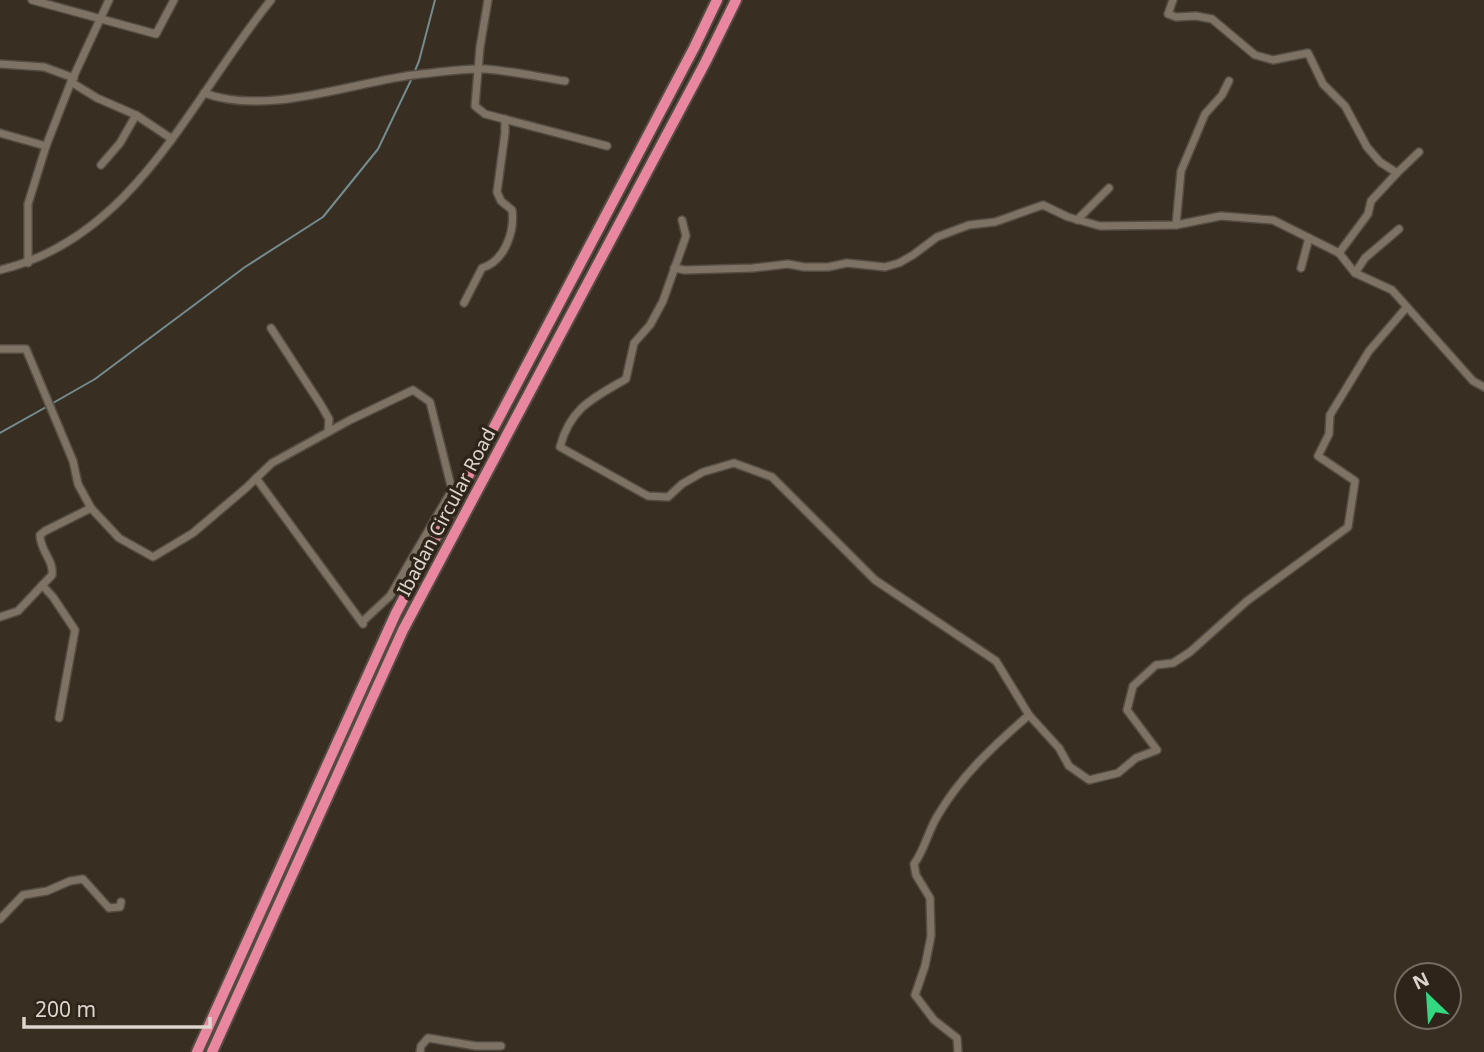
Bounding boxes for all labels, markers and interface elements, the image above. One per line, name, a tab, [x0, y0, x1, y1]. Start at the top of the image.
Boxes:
street label: Ibadan Circular Road	[391, 423, 501, 601]
north arrow	[1393, 961, 1463, 1031]
text: N	[1408, 966, 1433, 996]
scale bar	[24, 986, 210, 1030]
text: 200 m	[35, 995, 96, 1023]

